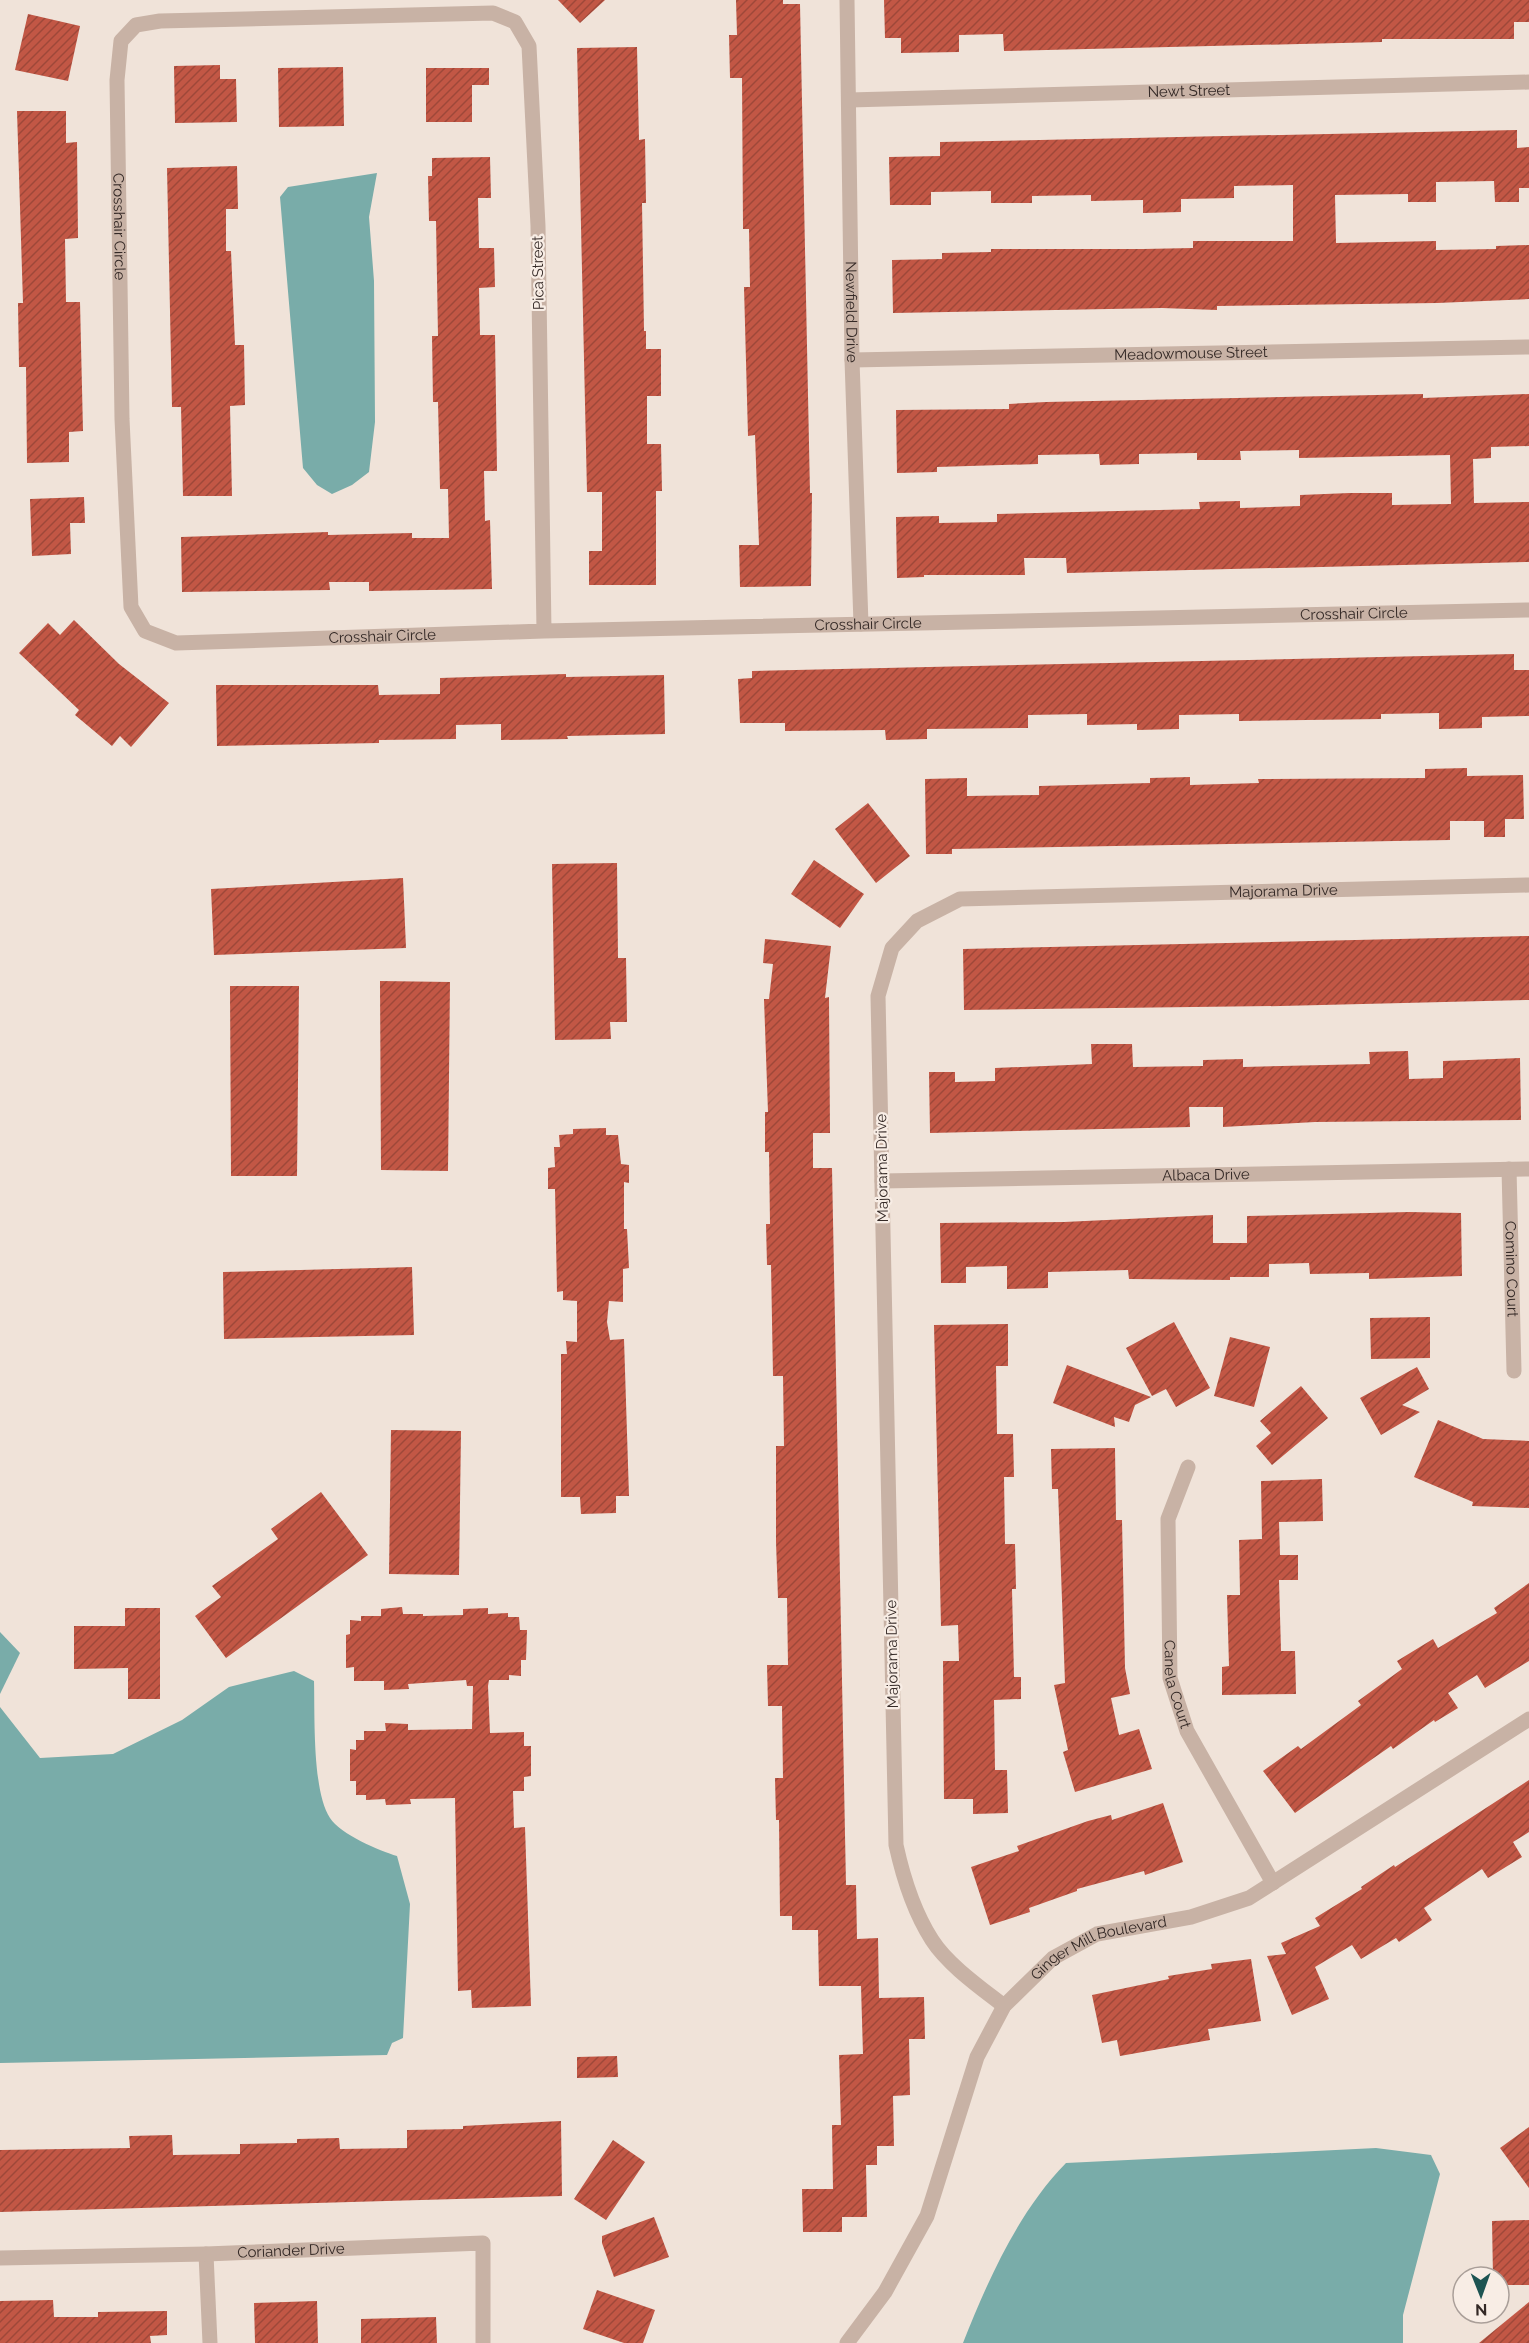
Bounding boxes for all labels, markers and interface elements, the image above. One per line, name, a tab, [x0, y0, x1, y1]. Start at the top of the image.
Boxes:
street label: Newt Street	[1147, 81, 1230, 101]
street label: Crosshair Circle	[109, 173, 129, 281]
street label: Pica Street	[528, 236, 548, 310]
street label: Newfield Drive	[842, 261, 861, 363]
street label: Meadowmouse Street	[1114, 343, 1268, 364]
street label: Crosshair Circle	[1300, 604, 1408, 624]
street label: Crosshair Circle	[814, 614, 922, 634]
street label: Crosshair Circle	[328, 626, 436, 647]
street label: Majorama Drive	[1229, 881, 1338, 901]
street label: Majorama Drive	[872, 1113, 892, 1222]
street label: Albaca Drive	[1162, 1165, 1250, 1185]
street label: Comino Court	[1501, 1221, 1522, 1317]
street label: Majorama Drive	[882, 1599, 902, 1708]
street label: Canela Court	[1161, 1640, 1195, 1731]
street label: Ginger Mill Boulevard	[1027, 1913, 1168, 1984]
street label: Coriander Drive	[237, 2239, 345, 2262]
north arrow	[1451, 2265, 1511, 2325]
text: N	[1475, 2300, 1488, 2319]

